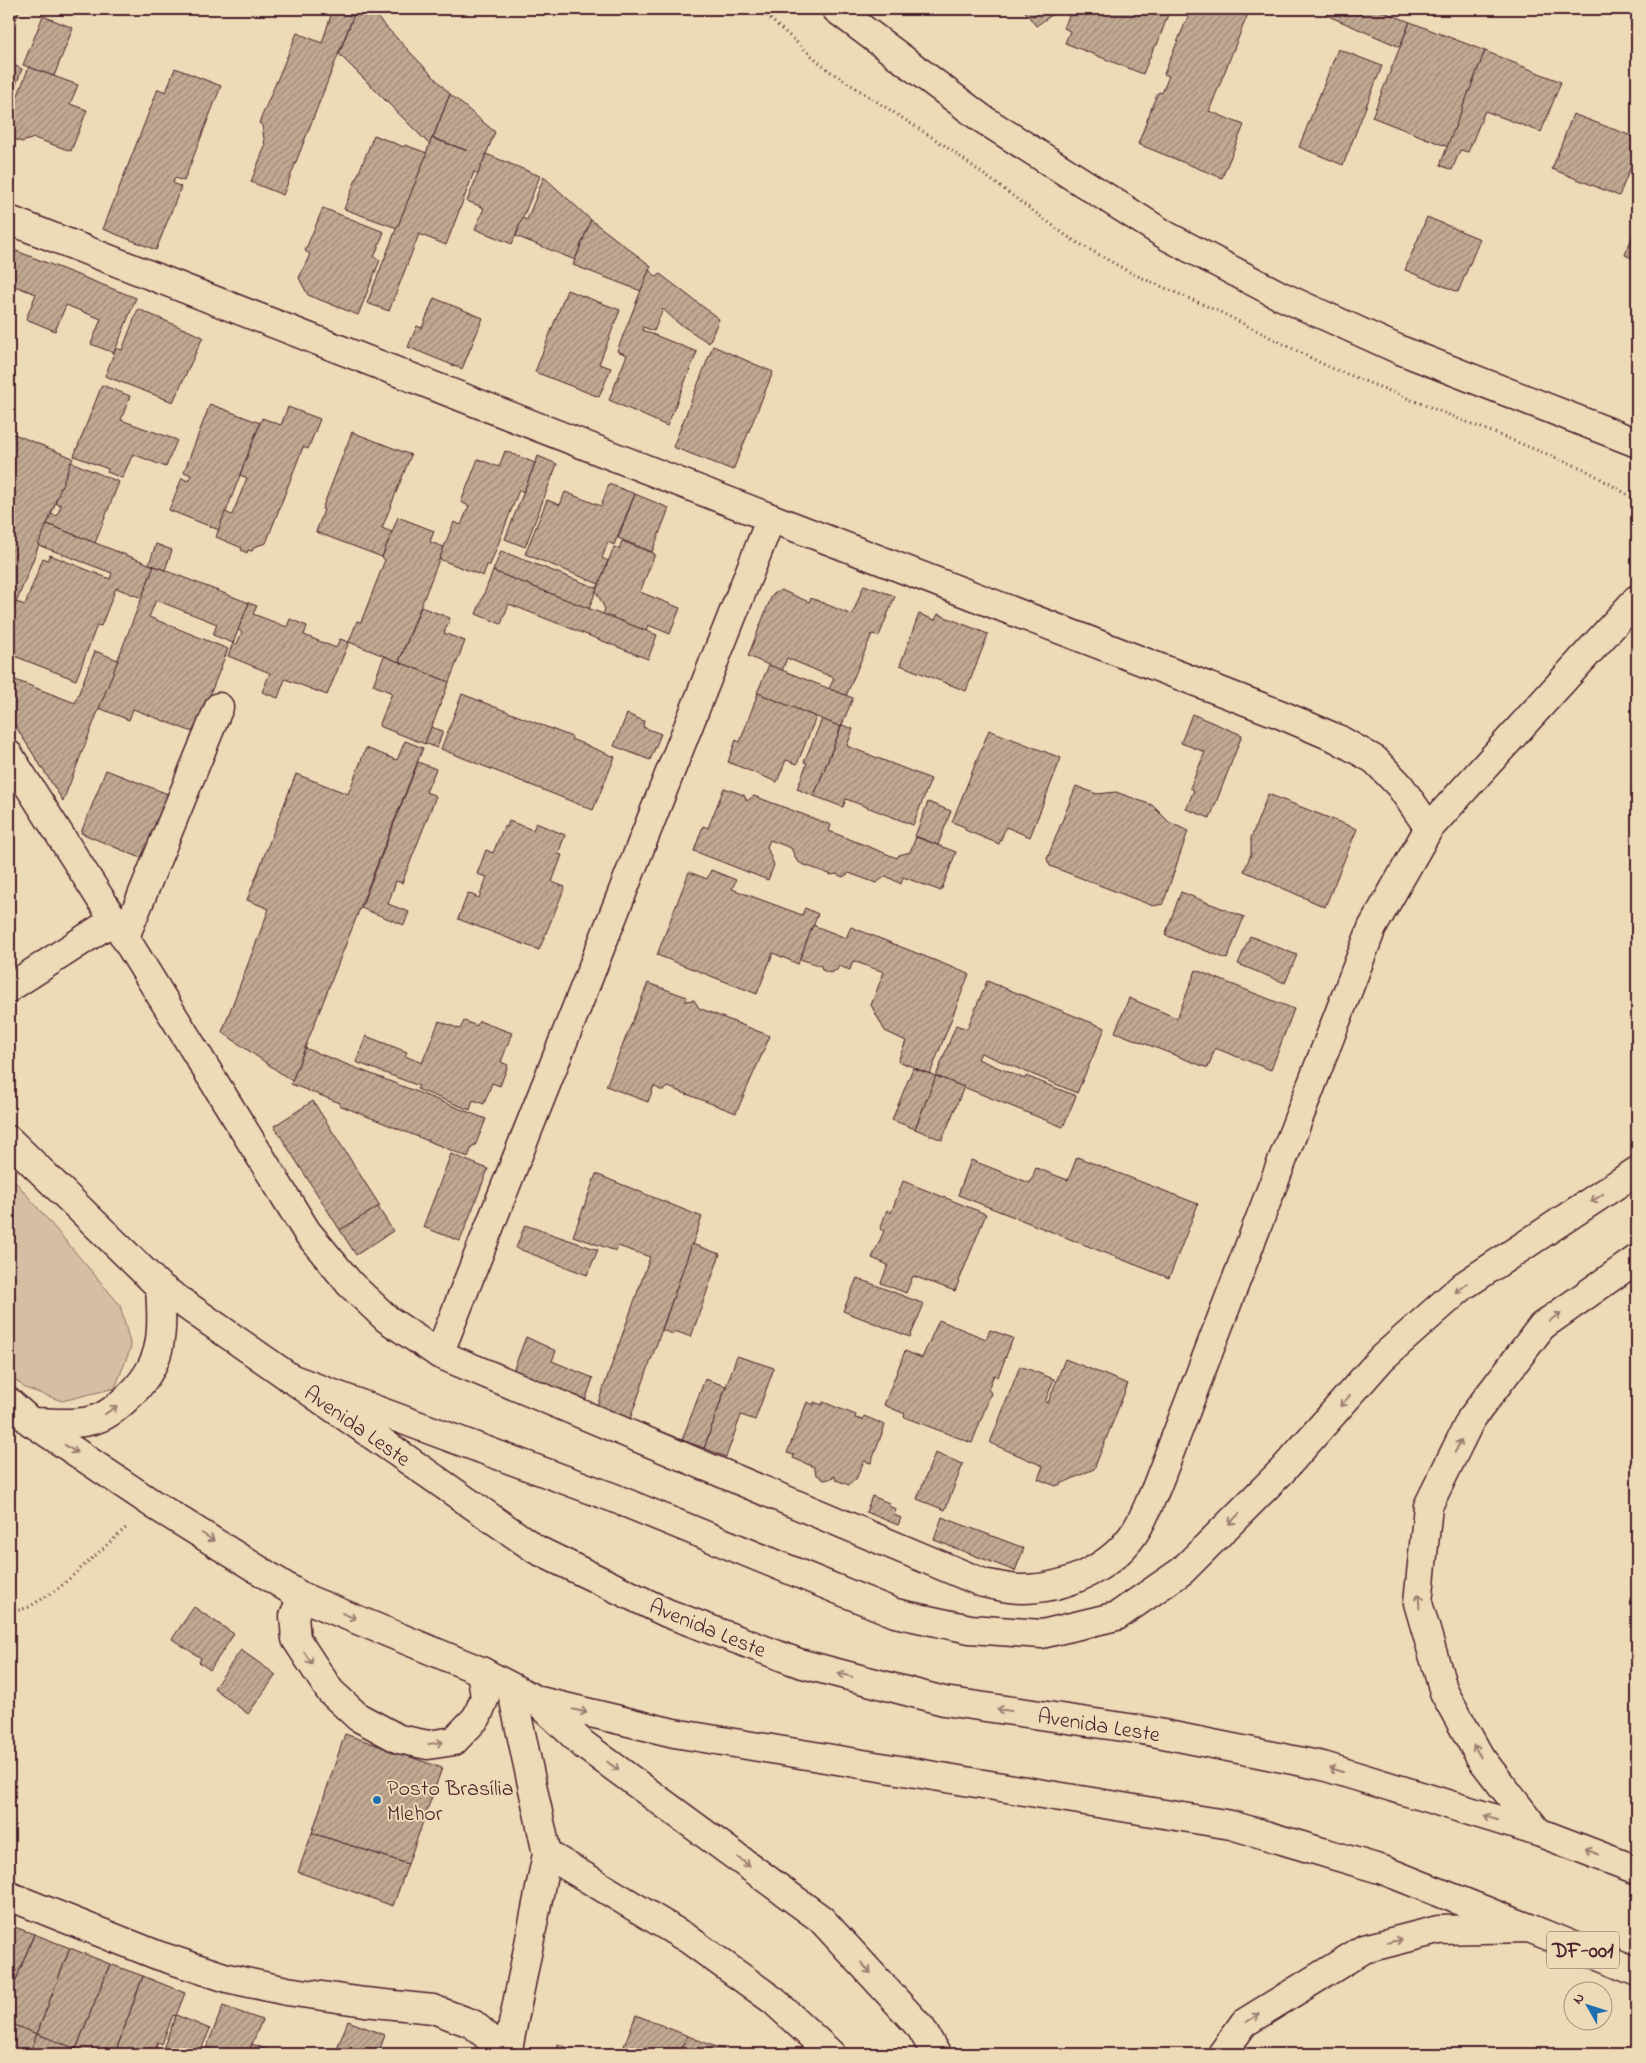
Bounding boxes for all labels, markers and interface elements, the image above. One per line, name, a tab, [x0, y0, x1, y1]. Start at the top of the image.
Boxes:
one-way arrow	[1590, 1193, 1604, 1203]
one-way arrow	[1455, 1282, 1468, 1293]
one-way arrow	[1547, 1312, 1561, 1322]
street label: Avenida Leste	[296, 1379, 416, 1476]
one-way arrow	[1339, 1394, 1350, 1407]
one-way arrow	[104, 1405, 118, 1415]
one-way arrow	[1454, 1439, 1463, 1454]
one-way arrow	[64, 1444, 78, 1454]
one-way arrow	[1228, 1513, 1240, 1525]
one-way arrow	[200, 1533, 214, 1543]
street label: Avenida Leste	[644, 1592, 770, 1668]
one-way arrow	[1415, 1593, 1424, 1609]
one-way arrow	[341, 1612, 356, 1621]
one-way arrow	[303, 1650, 313, 1664]
one-way arrow	[838, 1670, 854, 1679]
street label: Avenida Leste	[1035, 1701, 1162, 1752]
one-way arrow	[996, 1704, 1012, 1714]
one-way arrow	[571, 1707, 587, 1716]
one-way arrow	[428, 1738, 444, 1748]
one-way arrow	[1472, 1744, 1482, 1759]
one-way arrow	[606, 1761, 620, 1771]
one-way arrow	[1328, 1764, 1344, 1774]
place label: Posto Brasília Mlehor	[387, 1774, 514, 1831]
marker: Posto Brasília Mlehor	[371, 1794, 383, 1806]
one-way arrow	[1484, 1812, 1500, 1822]
one-way arrow	[1584, 1847, 1600, 1856]
one-way arrow	[737, 1857, 751, 1867]
road number: DF-001	[1547, 1932, 1619, 1968]
one-way arrow	[1386, 1936, 1402, 1945]
one-way arrow	[860, 1962, 872, 1975]
north arrow	[1564, 1980, 1614, 2030]
text: N	[1568, 1988, 1590, 2009]
one-way arrow	[1245, 2012, 1259, 2022]

